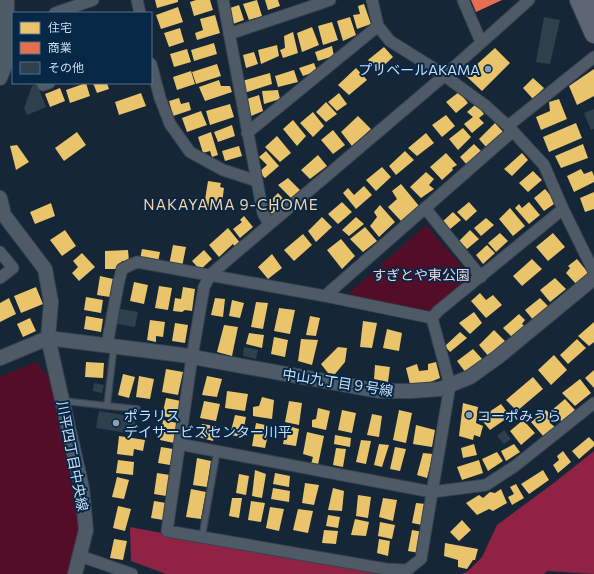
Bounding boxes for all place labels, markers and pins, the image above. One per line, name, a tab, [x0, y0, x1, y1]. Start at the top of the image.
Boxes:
place label: プリベールAKAMA	[358, 61, 480, 78]
marker: プリベールAKAMA	[483, 64, 493, 74]
place label: ポラリス デイサービスセンター川平	[124, 407, 292, 440]
place label: コーポみうら	[477, 407, 561, 424]
marker: コーポみうら	[464, 410, 474, 420]
marker: ポラリス デイサービスセンター川平	[111, 418, 121, 428]

